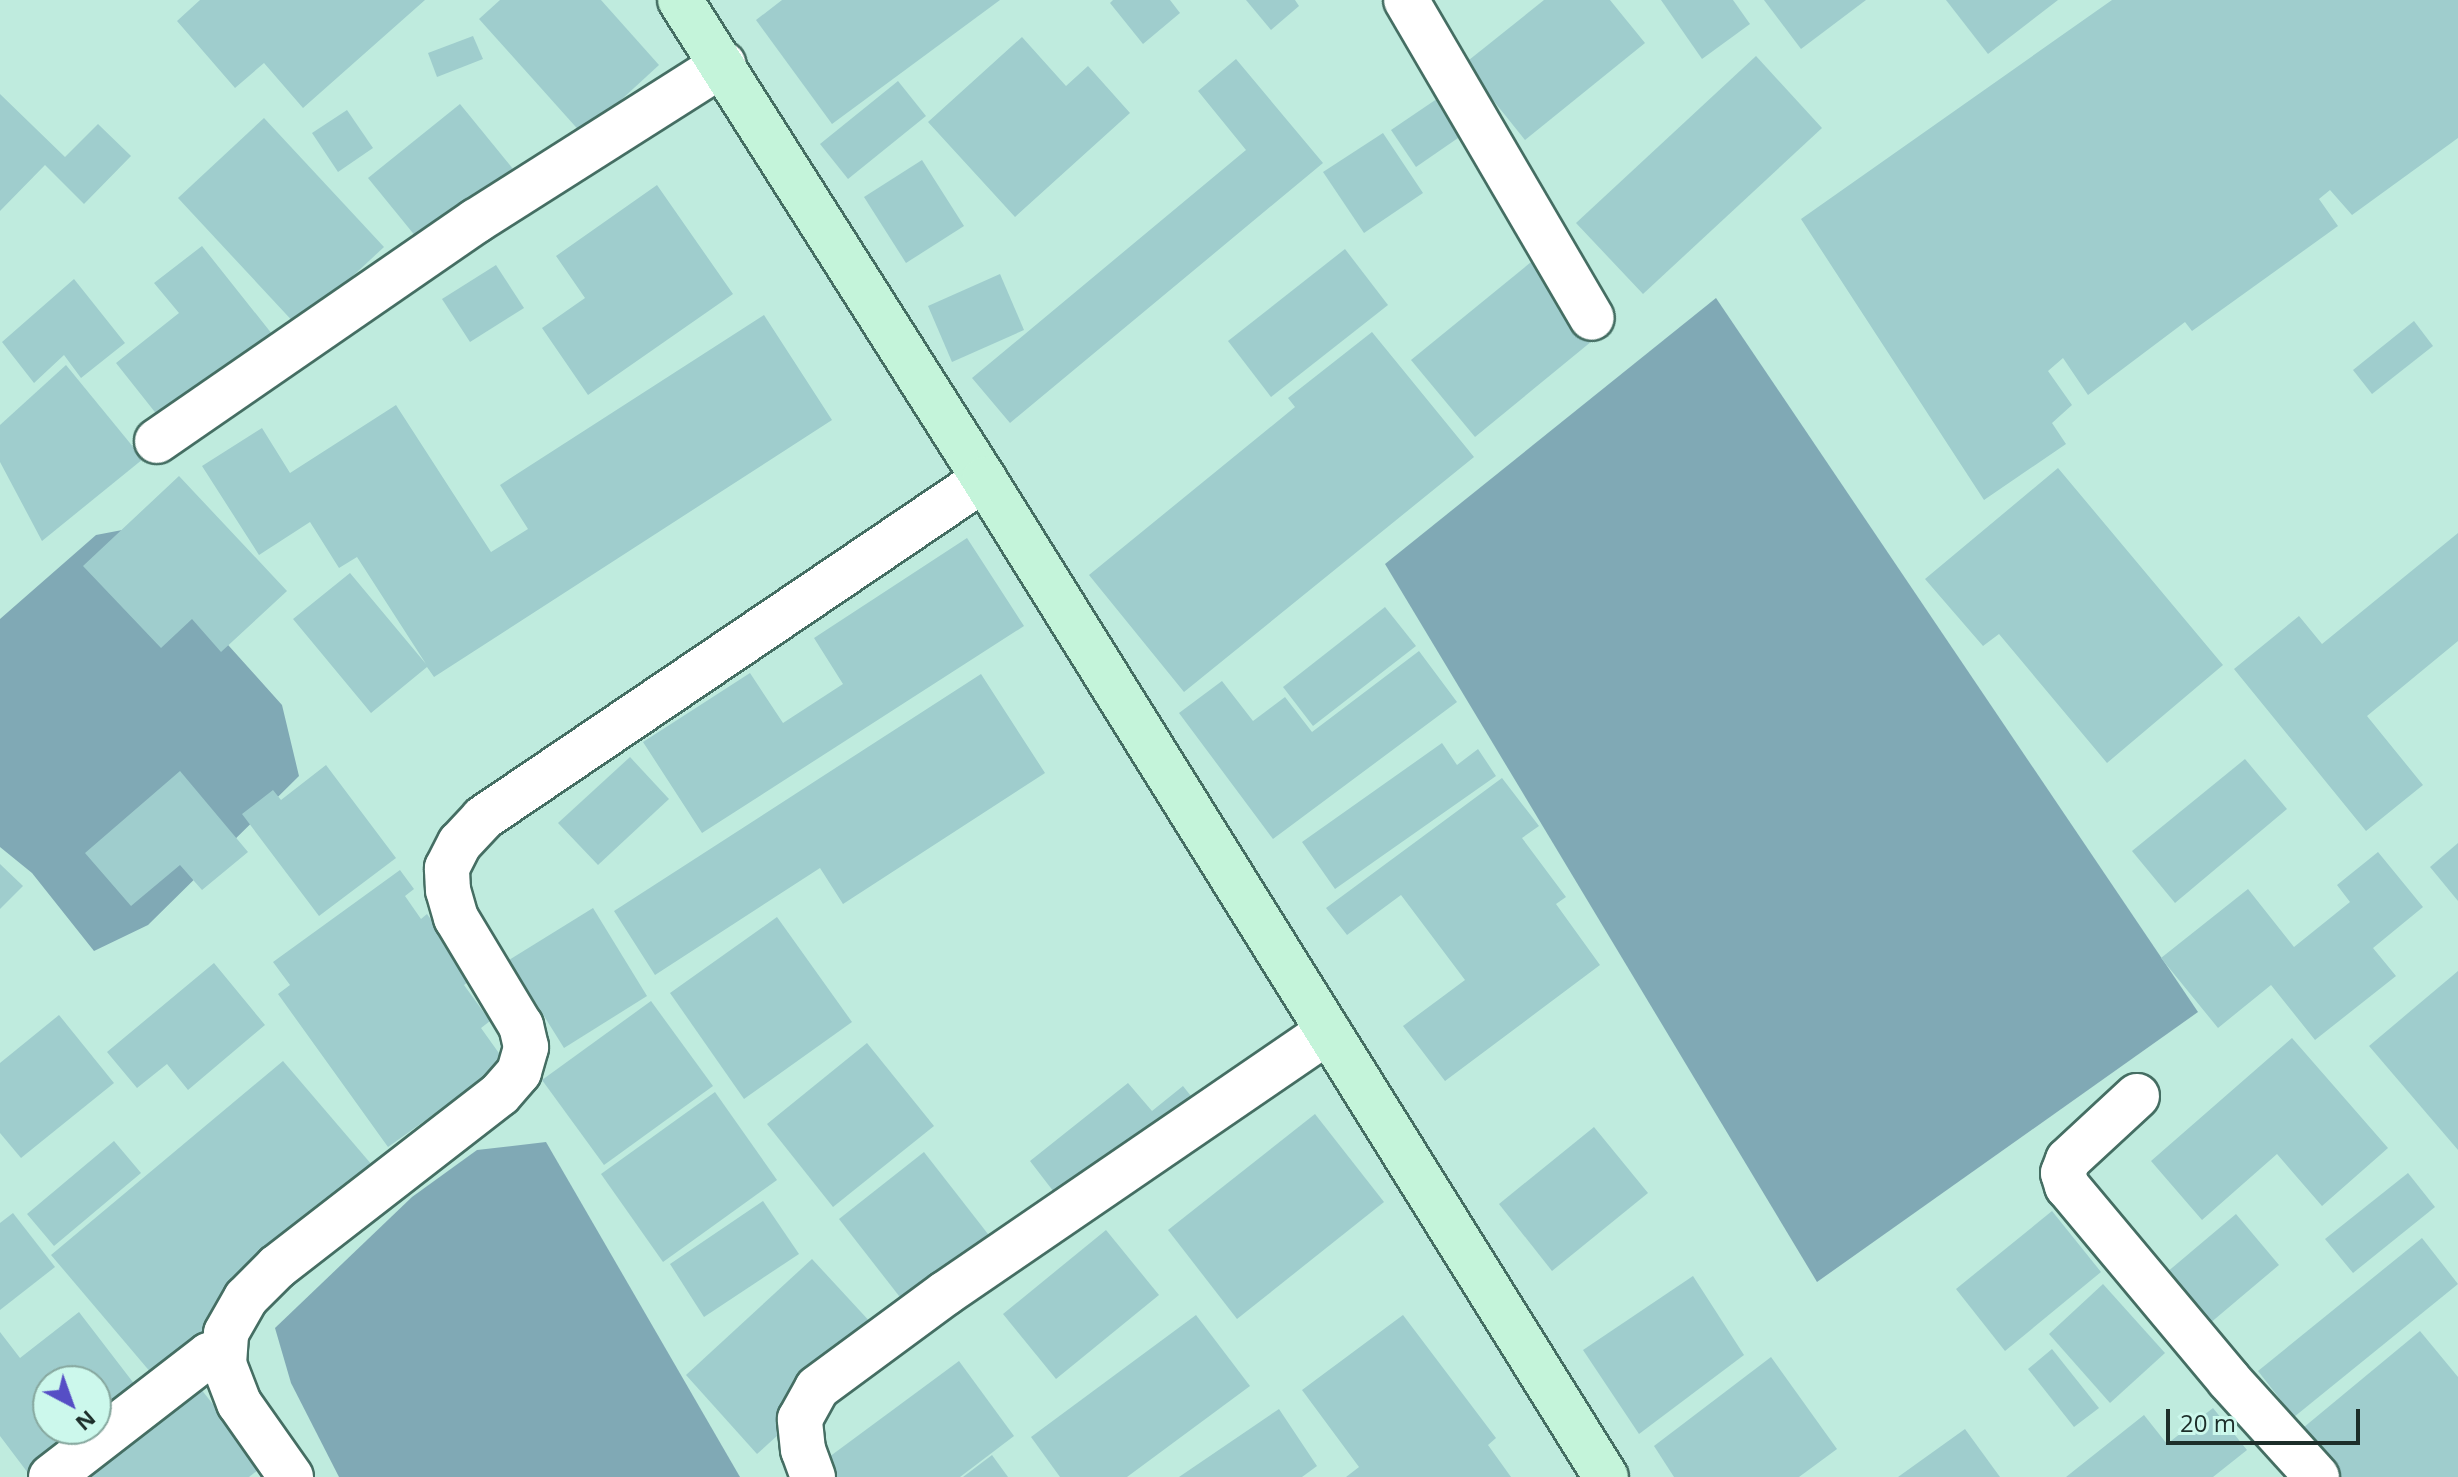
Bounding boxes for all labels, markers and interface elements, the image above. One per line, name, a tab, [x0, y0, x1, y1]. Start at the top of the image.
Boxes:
north arrow	[32, 1365, 112, 1445]
scale bar	[2170, 1393, 2364, 1443]
text: N	[70, 1404, 103, 1439]
text: 20 m	[2180, 1406, 2236, 1439]

